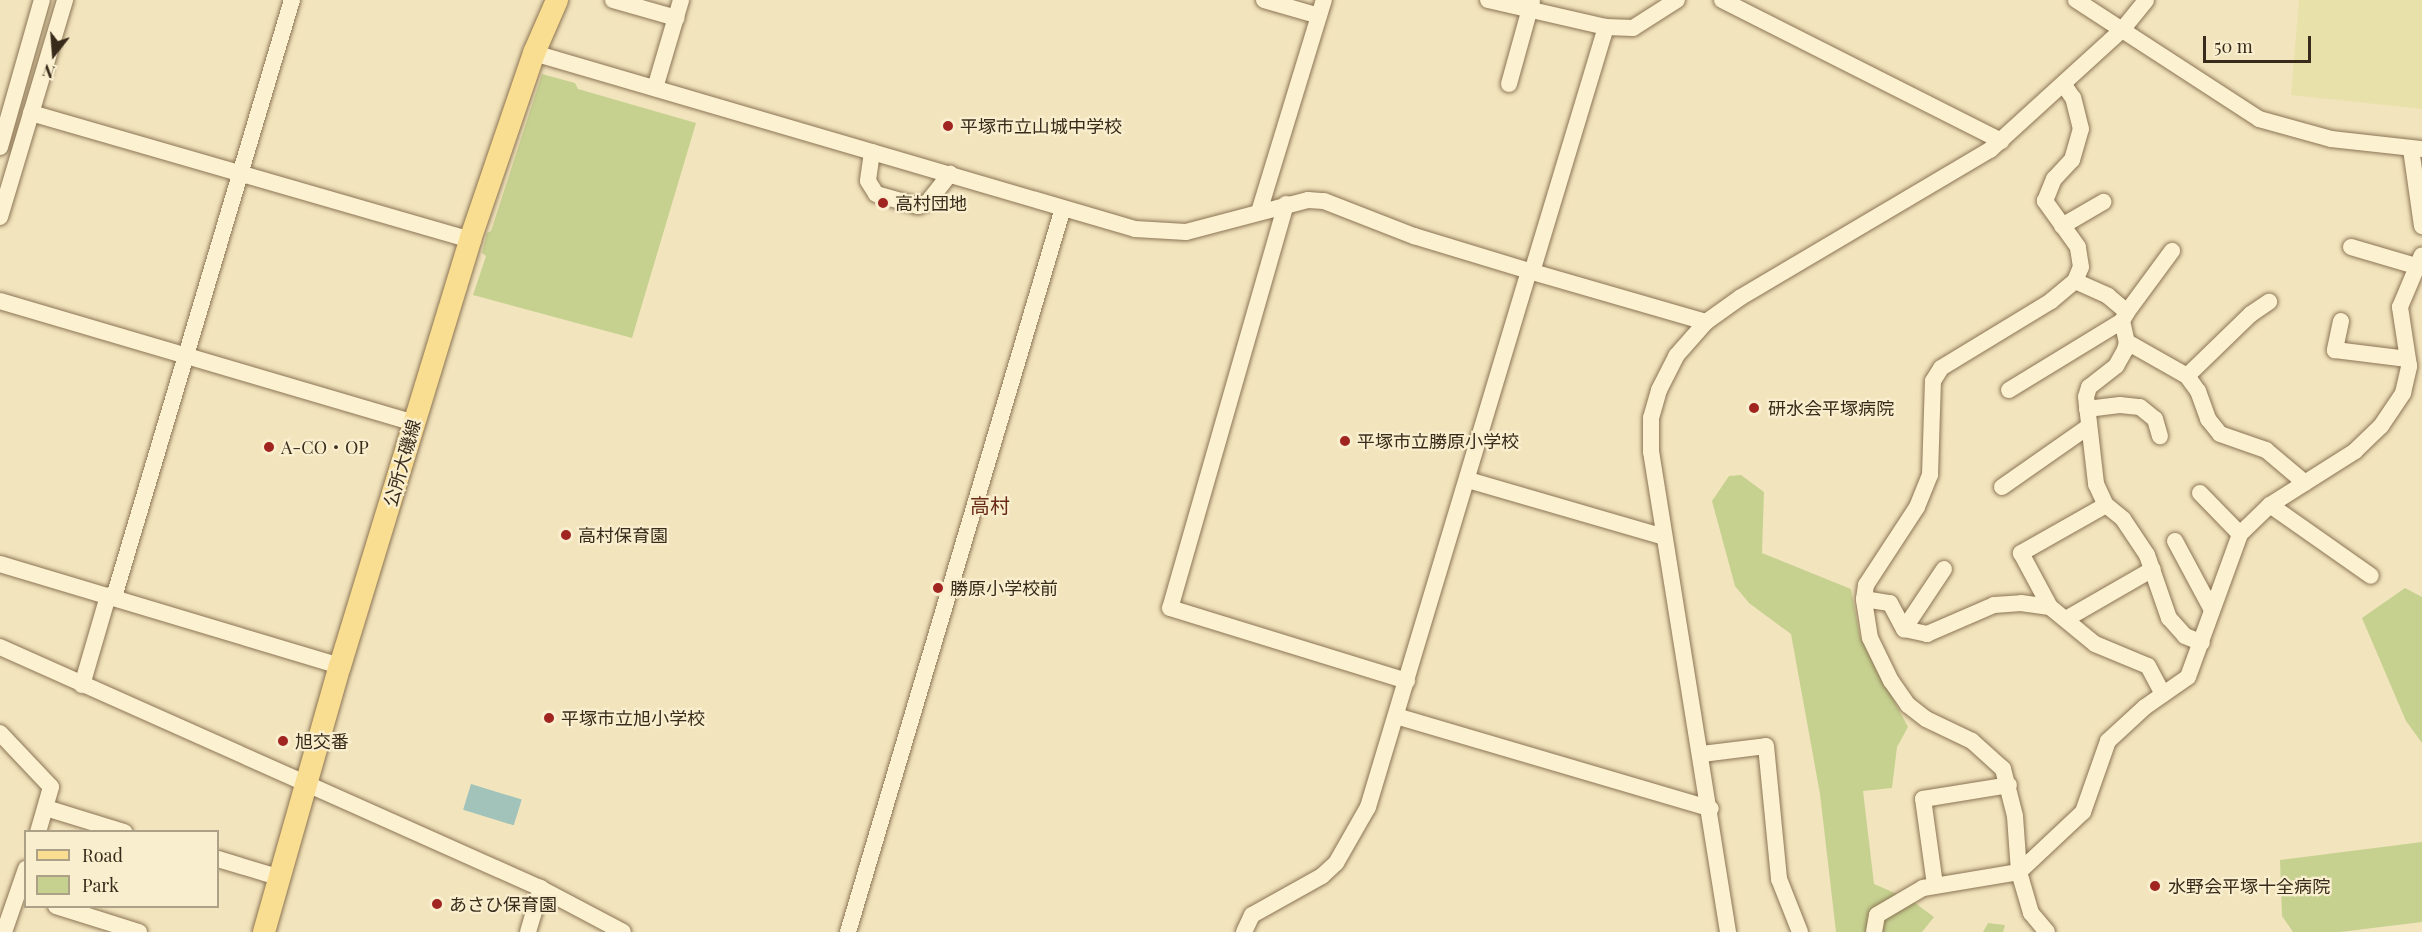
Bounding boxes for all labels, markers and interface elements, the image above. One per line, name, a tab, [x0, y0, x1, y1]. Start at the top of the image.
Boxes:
north arrow	[24, 24, 84, 84]
scale bar	[2206, 24, 2314, 62]
text: 50 m	[2214, 34, 2253, 58]
text: N	[40, 60, 57, 83]
place label: 平塚市立山城中学校	[960, 115, 1122, 137]
marker: 平塚市立山城中学校	[941, 119, 955, 133]
place label: 高村団地	[895, 192, 967, 214]
marker: 高村団地	[876, 196, 890, 210]
place label: 研水会平塚病院	[1768, 397, 1894, 419]
marker: 研水会平塚病院	[1745, 399, 1763, 417]
street label: 公所大磯線	[379, 417, 425, 509]
place label: 平塚市立勝原小学校	[1357, 430, 1519, 452]
marker: 平塚市立勝原小学校	[1338, 434, 1352, 448]
place label: A-CO・OP	[281, 436, 369, 458]
marker: A-CO・OP	[262, 440, 276, 454]
district label: 高村	[970, 492, 1010, 516]
place label: 高村保育園	[578, 524, 668, 546]
marker: 高村保育園	[559, 528, 573, 542]
place label: 勝原小学校前	[950, 577, 1058, 599]
marker: 勝原小学校前	[931, 581, 945, 595]
place label: 平塚市立旭小学校	[561, 707, 705, 729]
marker: 平塚市立旭小学校	[542, 711, 556, 725]
place label: 旭交番	[295, 730, 349, 752]
marker: 旭交番	[276, 734, 290, 748]
legend	[24, 830, 219, 908]
text: Road	[82, 843, 123, 867]
text: Park	[82, 873, 119, 897]
place label: 水野会平塚十全病院	[2168, 875, 2330, 897]
marker: 水野会平塚十全病院	[2146, 877, 2164, 895]
place label: あさひ保育園	[449, 893, 557, 915]
marker: あさひ保育園	[430, 897, 444, 911]

